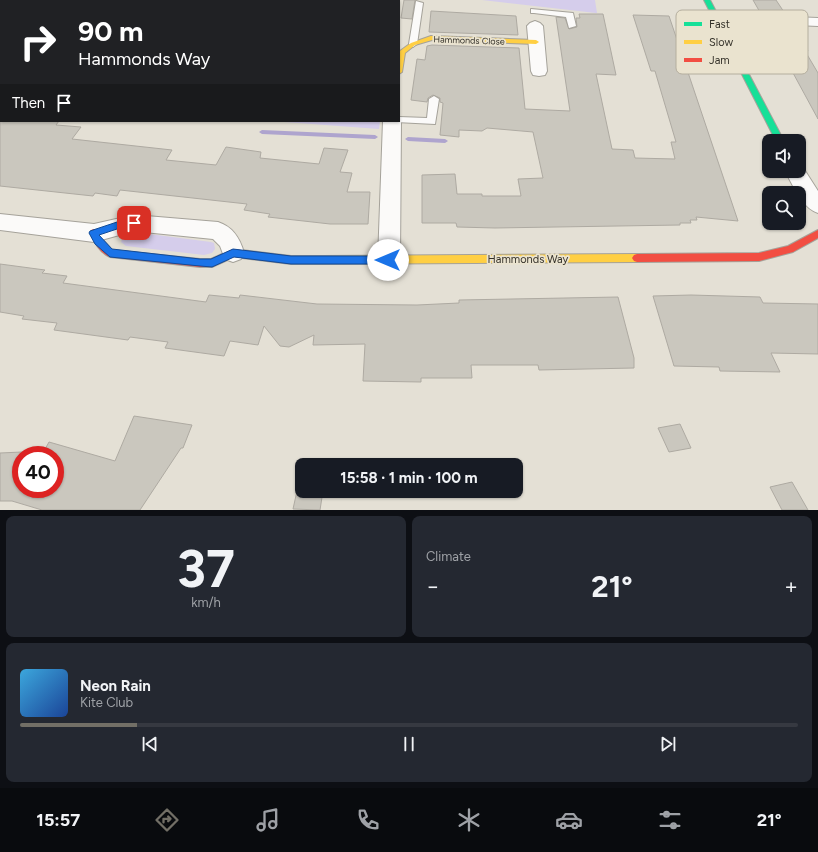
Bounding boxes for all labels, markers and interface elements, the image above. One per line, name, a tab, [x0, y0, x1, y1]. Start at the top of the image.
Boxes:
legend	[676, 10, 808, 74]
text: 90 m	[78, 14, 143, 48]
icon: right	[12, 16, 64, 68]
text: Fast	[709, 18, 730, 31]
street label: Hammonds Close	[433, 33, 505, 47]
text: Slow	[709, 36, 733, 49]
text: Hammonds Way	[78, 48, 210, 70]
text: Jam	[709, 54, 730, 67]
icon: arrive	[53, 92, 75, 114]
text: Then	[12, 94, 45, 112]
map controls	[762, 134, 806, 230]
button: sound	[762, 134, 806, 178]
button: search	[762, 186, 806, 230]
pin	[117, 206, 151, 240]
icon: arrive	[123, 212, 145, 234]
position arrow	[367, 239, 409, 281]
street label: Hammonds Way	[488, 253, 569, 266]
speed limit sign: 40	[12, 446, 64, 498]
text: 15:58 · 1 min · 100 m	[340, 469, 478, 487]
text: 37	[177, 538, 235, 600]
text: Climate	[426, 549, 471, 564]
text: 21°	[591, 568, 633, 605]
text: −	[426, 573, 440, 600]
text: +	[784, 573, 798, 600]
text: km/h	[191, 595, 221, 610]
text: Neon Rain	[80, 677, 151, 695]
text: Kite Club	[80, 695, 133, 710]
icon: previous	[139, 733, 161, 755]
icon: pause	[398, 733, 420, 755]
icon: next	[657, 733, 679, 755]
icon: directions	[153, 806, 181, 834]
icon: music	[254, 806, 282, 834]
icon: phone	[354, 806, 382, 834]
icon: climate	[455, 806, 483, 834]
icon: car	[555, 806, 583, 834]
icon: filters	[656, 806, 684, 834]
text: 15:57	[36, 809, 80, 831]
text: 21°	[757, 809, 782, 831]

